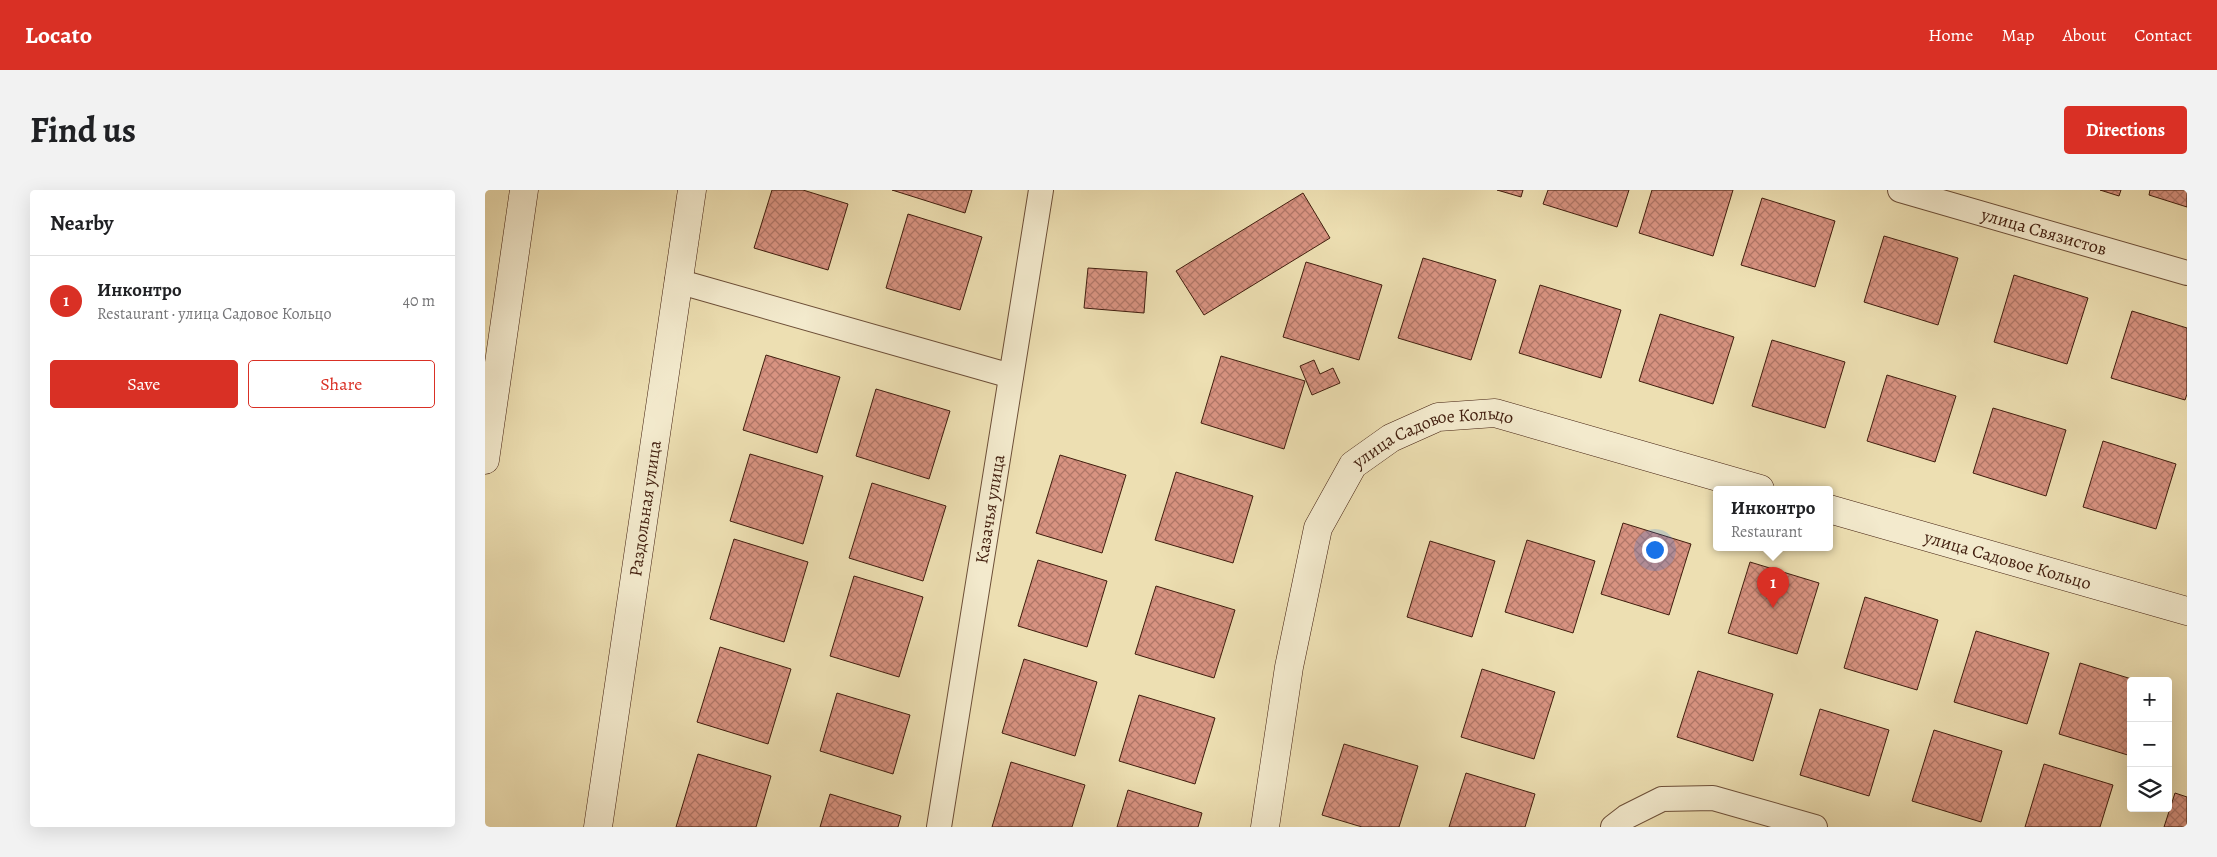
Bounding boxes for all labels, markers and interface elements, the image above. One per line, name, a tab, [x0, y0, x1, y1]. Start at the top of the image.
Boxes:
text: Locato	[25, 19, 92, 51]
text: Home	[1928, 23, 1973, 47]
text: Map	[2001, 23, 2034, 47]
text: About	[2062, 23, 2106, 47]
text: Contact	[2134, 23, 2192, 47]
text: Find us	[30, 106, 136, 154]
button: Directions	[2064, 106, 2187, 154]
street label: улица Связистов	[1978, 202, 2110, 261]
text: Nearby	[50, 209, 113, 237]
text: Инконтро	[97, 277, 182, 303]
text: 1	[63, 290, 69, 312]
text: 40 m	[403, 290, 435, 312]
text: Restaurant · улица Садовое Кольцо	[97, 303, 332, 325]
button: Save	[50, 360, 238, 408]
button: Share	[248, 360, 435, 408]
street label: улица Садовое Кольцо	[1347, 401, 1517, 474]
street label: Раздольная улица	[623, 438, 667, 578]
street label: Казачья улица	[969, 452, 1011, 565]
popup	[1713, 486, 1833, 551]
text: Инконтро	[1731, 495, 1815, 521]
text: Restaurant	[1731, 521, 1803, 543]
street label: улица Садовое Кольцо	[1921, 525, 2094, 595]
your location	[1642, 537, 1668, 563]
pin: 1	[1757, 567, 1789, 608]
map controls	[2127, 677, 2172, 812]
button: +	[2127, 677, 2172, 722]
button: −	[2127, 722, 2172, 767]
button: layers	[2127, 767, 2172, 812]

